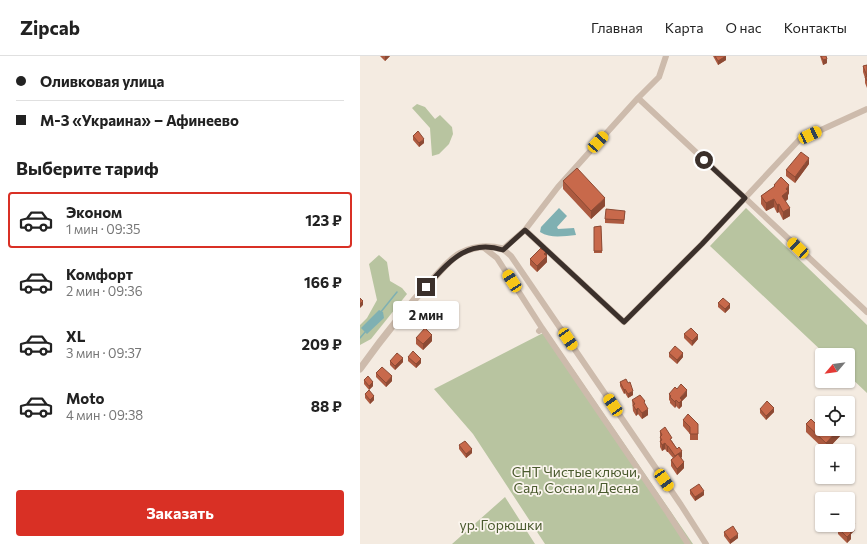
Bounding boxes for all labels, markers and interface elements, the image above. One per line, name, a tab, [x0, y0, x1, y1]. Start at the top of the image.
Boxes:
text: Zipcab	[20, 16, 80, 39]
text: Главная	[591, 19, 643, 36]
text: Карта	[665, 19, 703, 36]
text: О нас	[725, 19, 762, 36]
text: Контакты	[784, 19, 847, 36]
text: Оливковая улица	[40, 72, 164, 90]
text: М-3 «Украина» – Афинеево	[40, 111, 239, 129]
car	[797, 124, 823, 146]
car	[586, 129, 610, 155]
route start	[695, 151, 713, 169]
text: Выберите тариф	[16, 157, 159, 179]
icon: car	[18, 202, 54, 238]
text: Эконом	[66, 203, 122, 221]
text: 123 ₽	[305, 211, 342, 229]
text: 1 мин · 09:35	[66, 221, 141, 237]
car	[785, 235, 811, 261]
icon: car	[18, 264, 54, 300]
text: Комфорт	[66, 265, 133, 283]
car	[500, 268, 524, 294]
text: 166 ₽	[304, 273, 342, 291]
route end	[417, 278, 435, 296]
text: 2 мин · 09:36	[66, 283, 143, 299]
callout: 2 мин	[393, 301, 459, 329]
text: 2 мин	[409, 307, 443, 323]
icon: car	[18, 326, 54, 362]
car	[556, 326, 580, 352]
text: XL	[66, 327, 85, 345]
text: 209 ₽	[302, 335, 342, 353]
text: 3 мин · 09:37	[66, 345, 142, 361]
north arrow	[815, 348, 855, 388]
map controls	[815, 348, 855, 532]
icon: car	[18, 388, 54, 424]
text: Moto	[66, 389, 105, 407]
car	[601, 392, 625, 418]
button: locate	[815, 396, 855, 436]
text: 88 ₽	[311, 397, 342, 415]
text: 4 мин · 09:38	[66, 407, 143, 423]
button: +	[815, 444, 855, 484]
park label: СНТ Чистые ключи, Сад, Сосна и Десна	[512, 463, 640, 496]
car	[652, 467, 676, 493]
button: Заказать	[16, 490, 344, 536]
button: −	[815, 492, 855, 532]
park label: ур. Горюшки	[459, 516, 543, 533]

